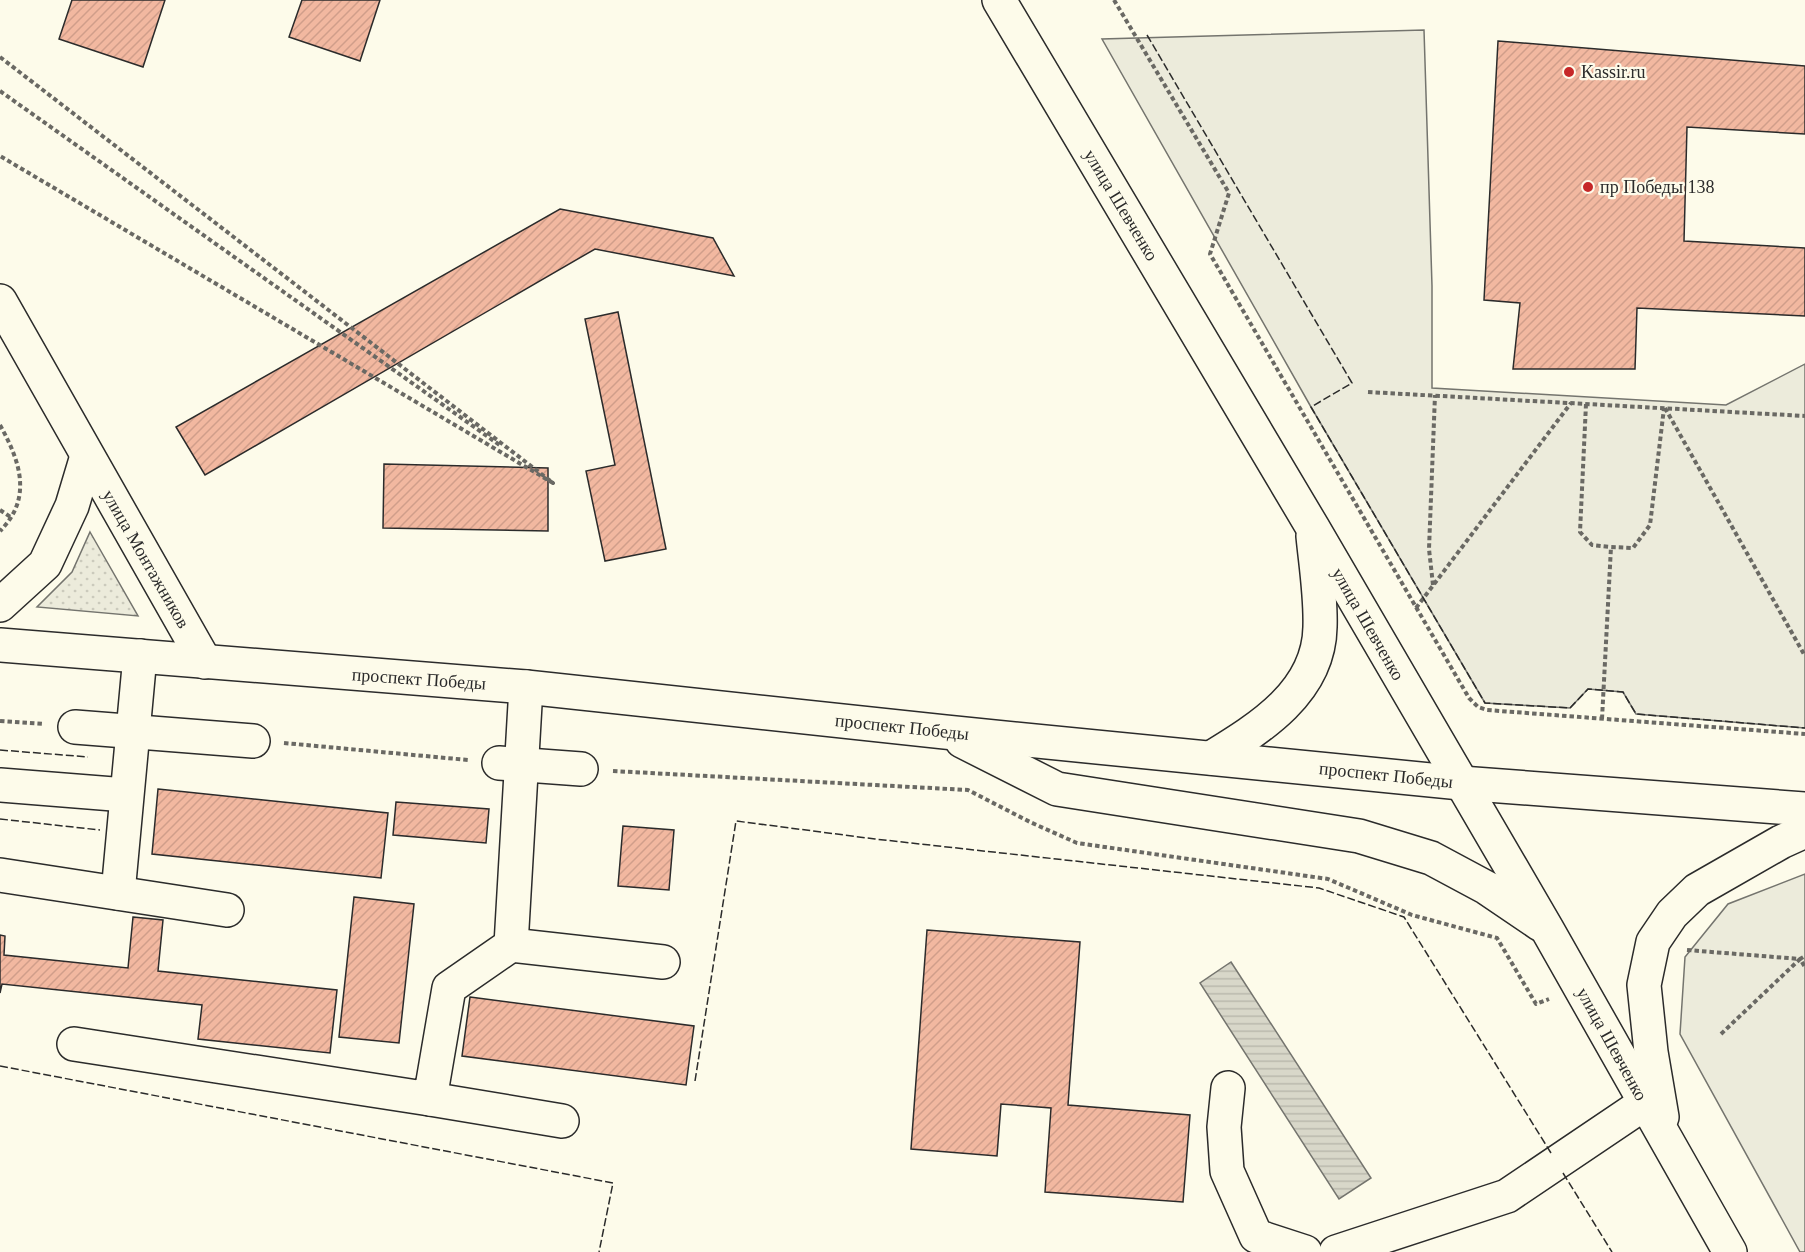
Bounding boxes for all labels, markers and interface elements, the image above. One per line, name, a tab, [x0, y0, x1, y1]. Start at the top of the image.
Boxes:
place label: Kassir.ru	[1581, 62, 1646, 82]
marker: Kassir.ru	[1562, 65, 1576, 79]
street label: улица Шевченко	[1080, 146, 1162, 264]
place label: пр Победы 138	[1600, 177, 1715, 197]
marker: пр Победы 138	[1581, 180, 1595, 194]
street label: улица Монтажников	[98, 486, 194, 632]
street label: улица Шевченко	[1328, 564, 1408, 684]
street label: проспект Победы	[351, 664, 487, 694]
street label: проспект Победы	[834, 710, 970, 744]
street label: проспект Победы	[1318, 758, 1454, 792]
street label: улица Шевченко	[1573, 984, 1651, 1104]

